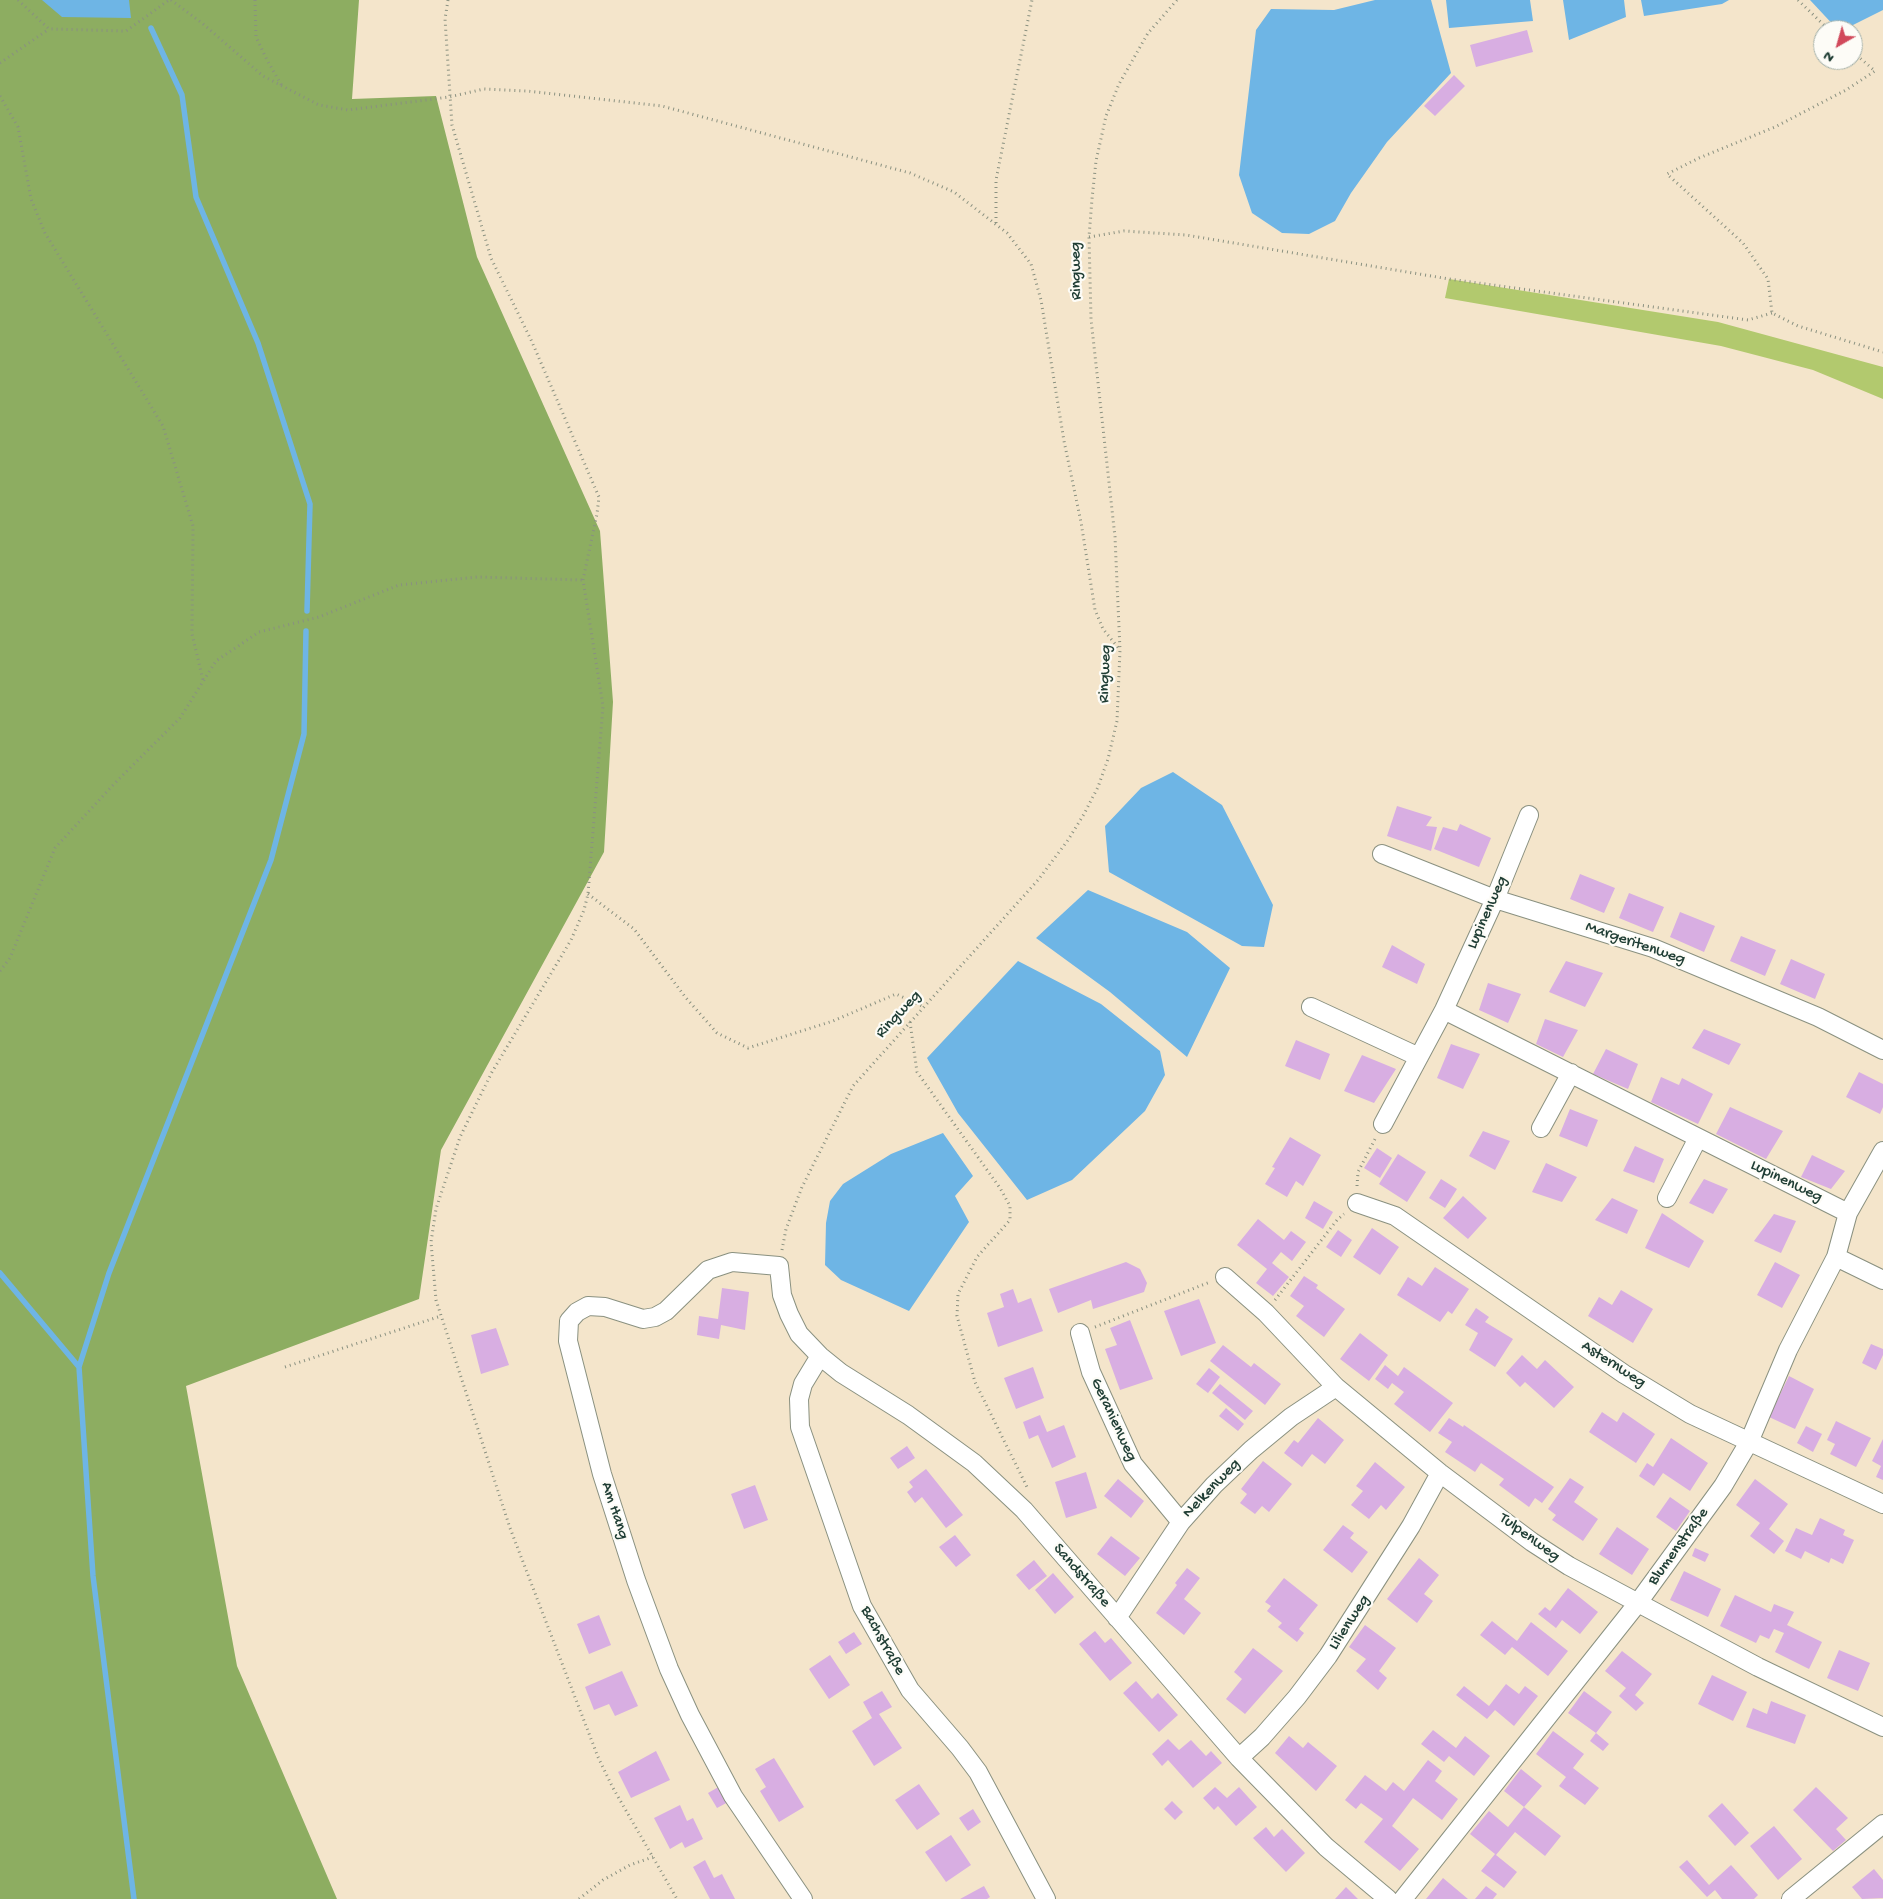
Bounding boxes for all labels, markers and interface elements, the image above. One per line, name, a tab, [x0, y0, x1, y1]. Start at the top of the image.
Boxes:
north arrow	[1813, 20, 1863, 70]
text: N	[1820, 47, 1838, 66]
street label: Ringweg	[1067, 242, 1087, 300]
street label: Ringweg	[1095, 645, 1117, 703]
street label: Lupinenweg	[1463, 873, 1513, 953]
street label: Margeritenweg	[1583, 918, 1687, 970]
street label: Ringweg	[872, 987, 926, 1043]
street label: Lupinenweg	[1747, 1156, 1825, 1208]
street label: Asternweg	[1577, 1337, 1649, 1393]
street label: Geranienweg	[1085, 1375, 1141, 1465]
street label: Nelkenweg	[1179, 1455, 1245, 1523]
street label: Am Hang	[596, 1480, 632, 1542]
street label: Blumenstraße	[1644, 1504, 1714, 1590]
street label: Tulpenweg	[1495, 1509, 1563, 1567]
street label: Sandstraße	[1048, 1540, 1114, 1612]
street label: Lilienweg	[1325, 1592, 1375, 1654]
street label: Bachstraße	[855, 1603, 909, 1679]

